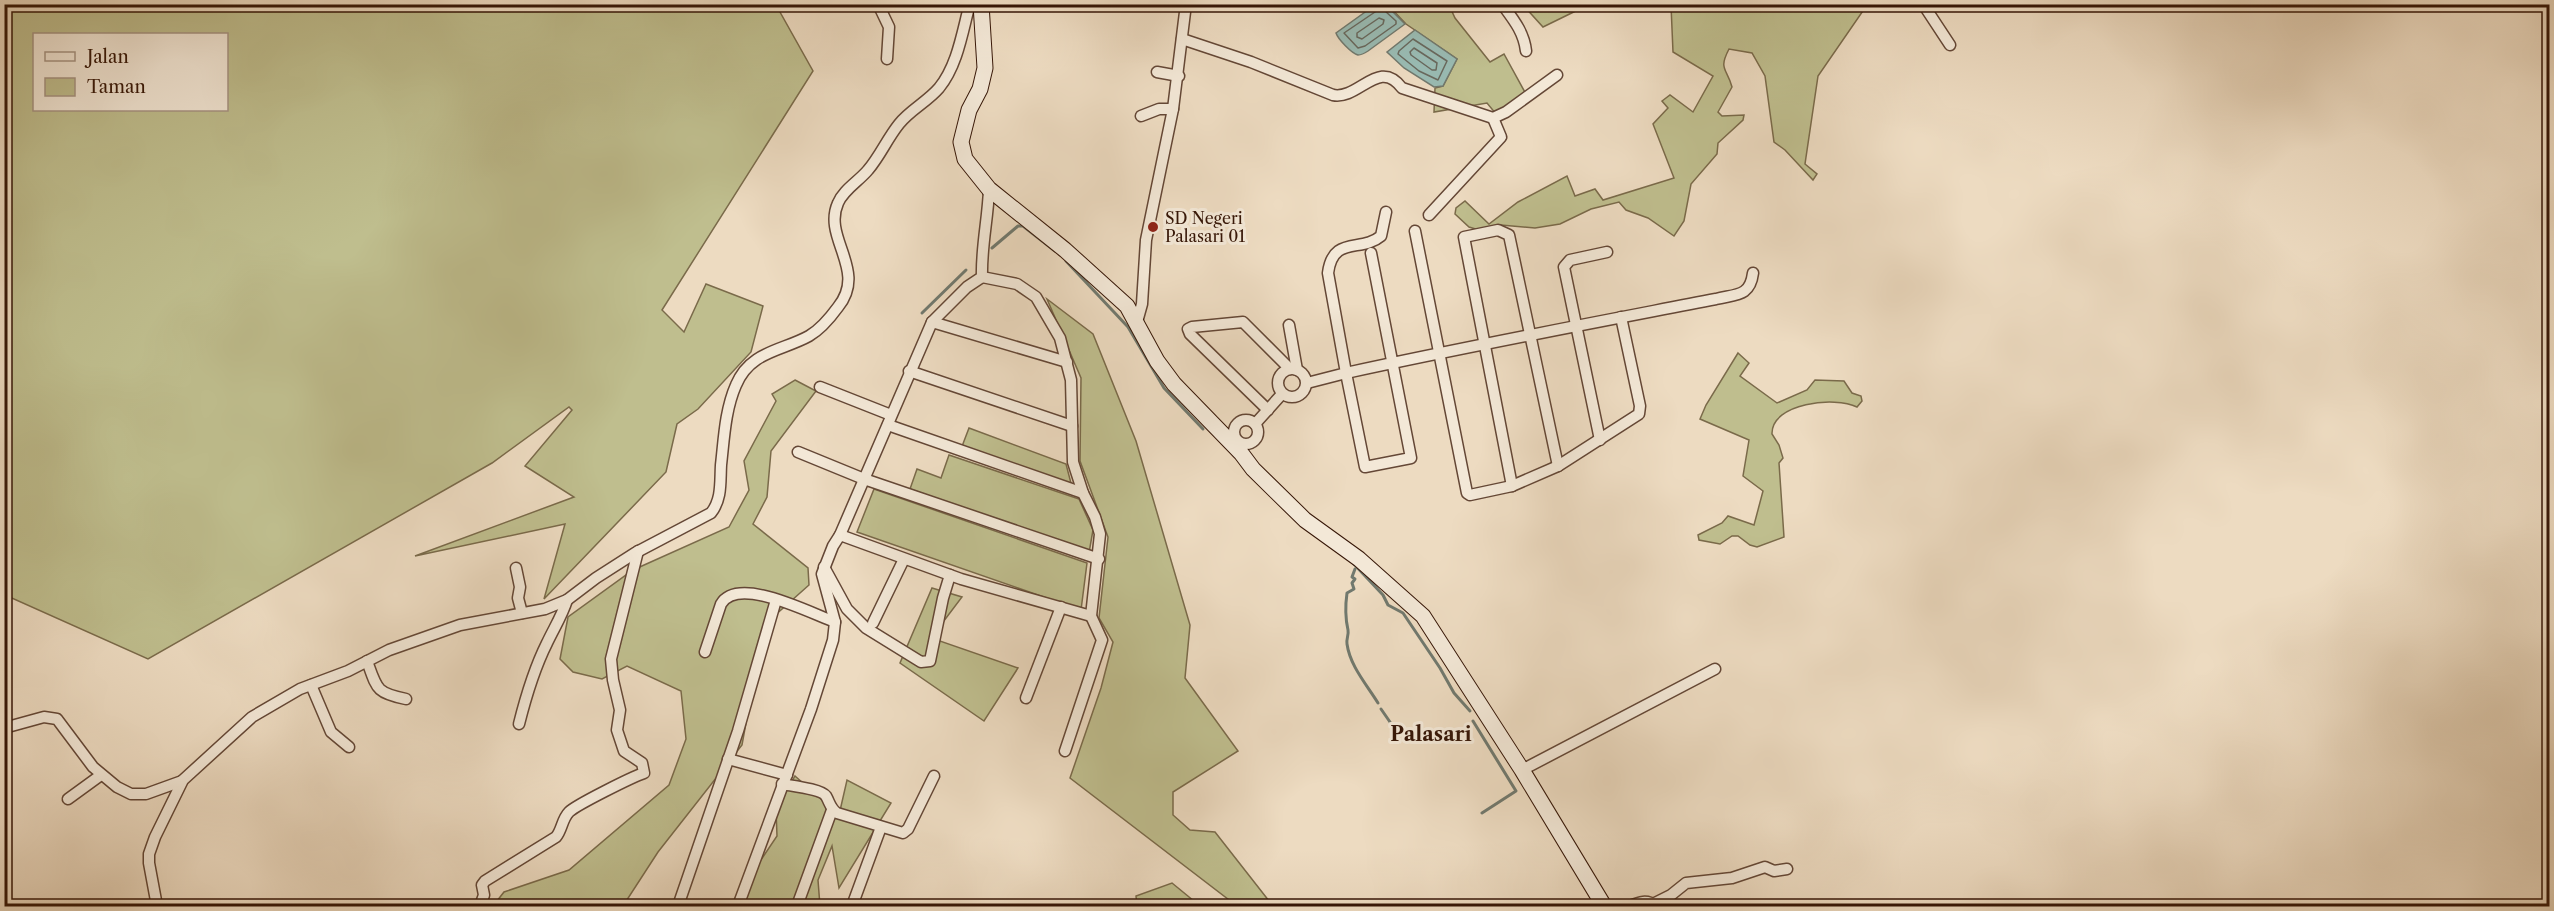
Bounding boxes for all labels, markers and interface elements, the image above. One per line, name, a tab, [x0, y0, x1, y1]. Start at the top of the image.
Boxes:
legend	[33, 33, 228, 111]
text: Jalan	[84, 46, 129, 68]
text: Taman	[87, 76, 146, 98]
place label: SD Negeri Palasari 01	[1165, 208, 1245, 246]
marker: SD Negeri Palasari 01	[1146, 220, 1160, 234]
district label: Palasari	[1390, 722, 1472, 746]

